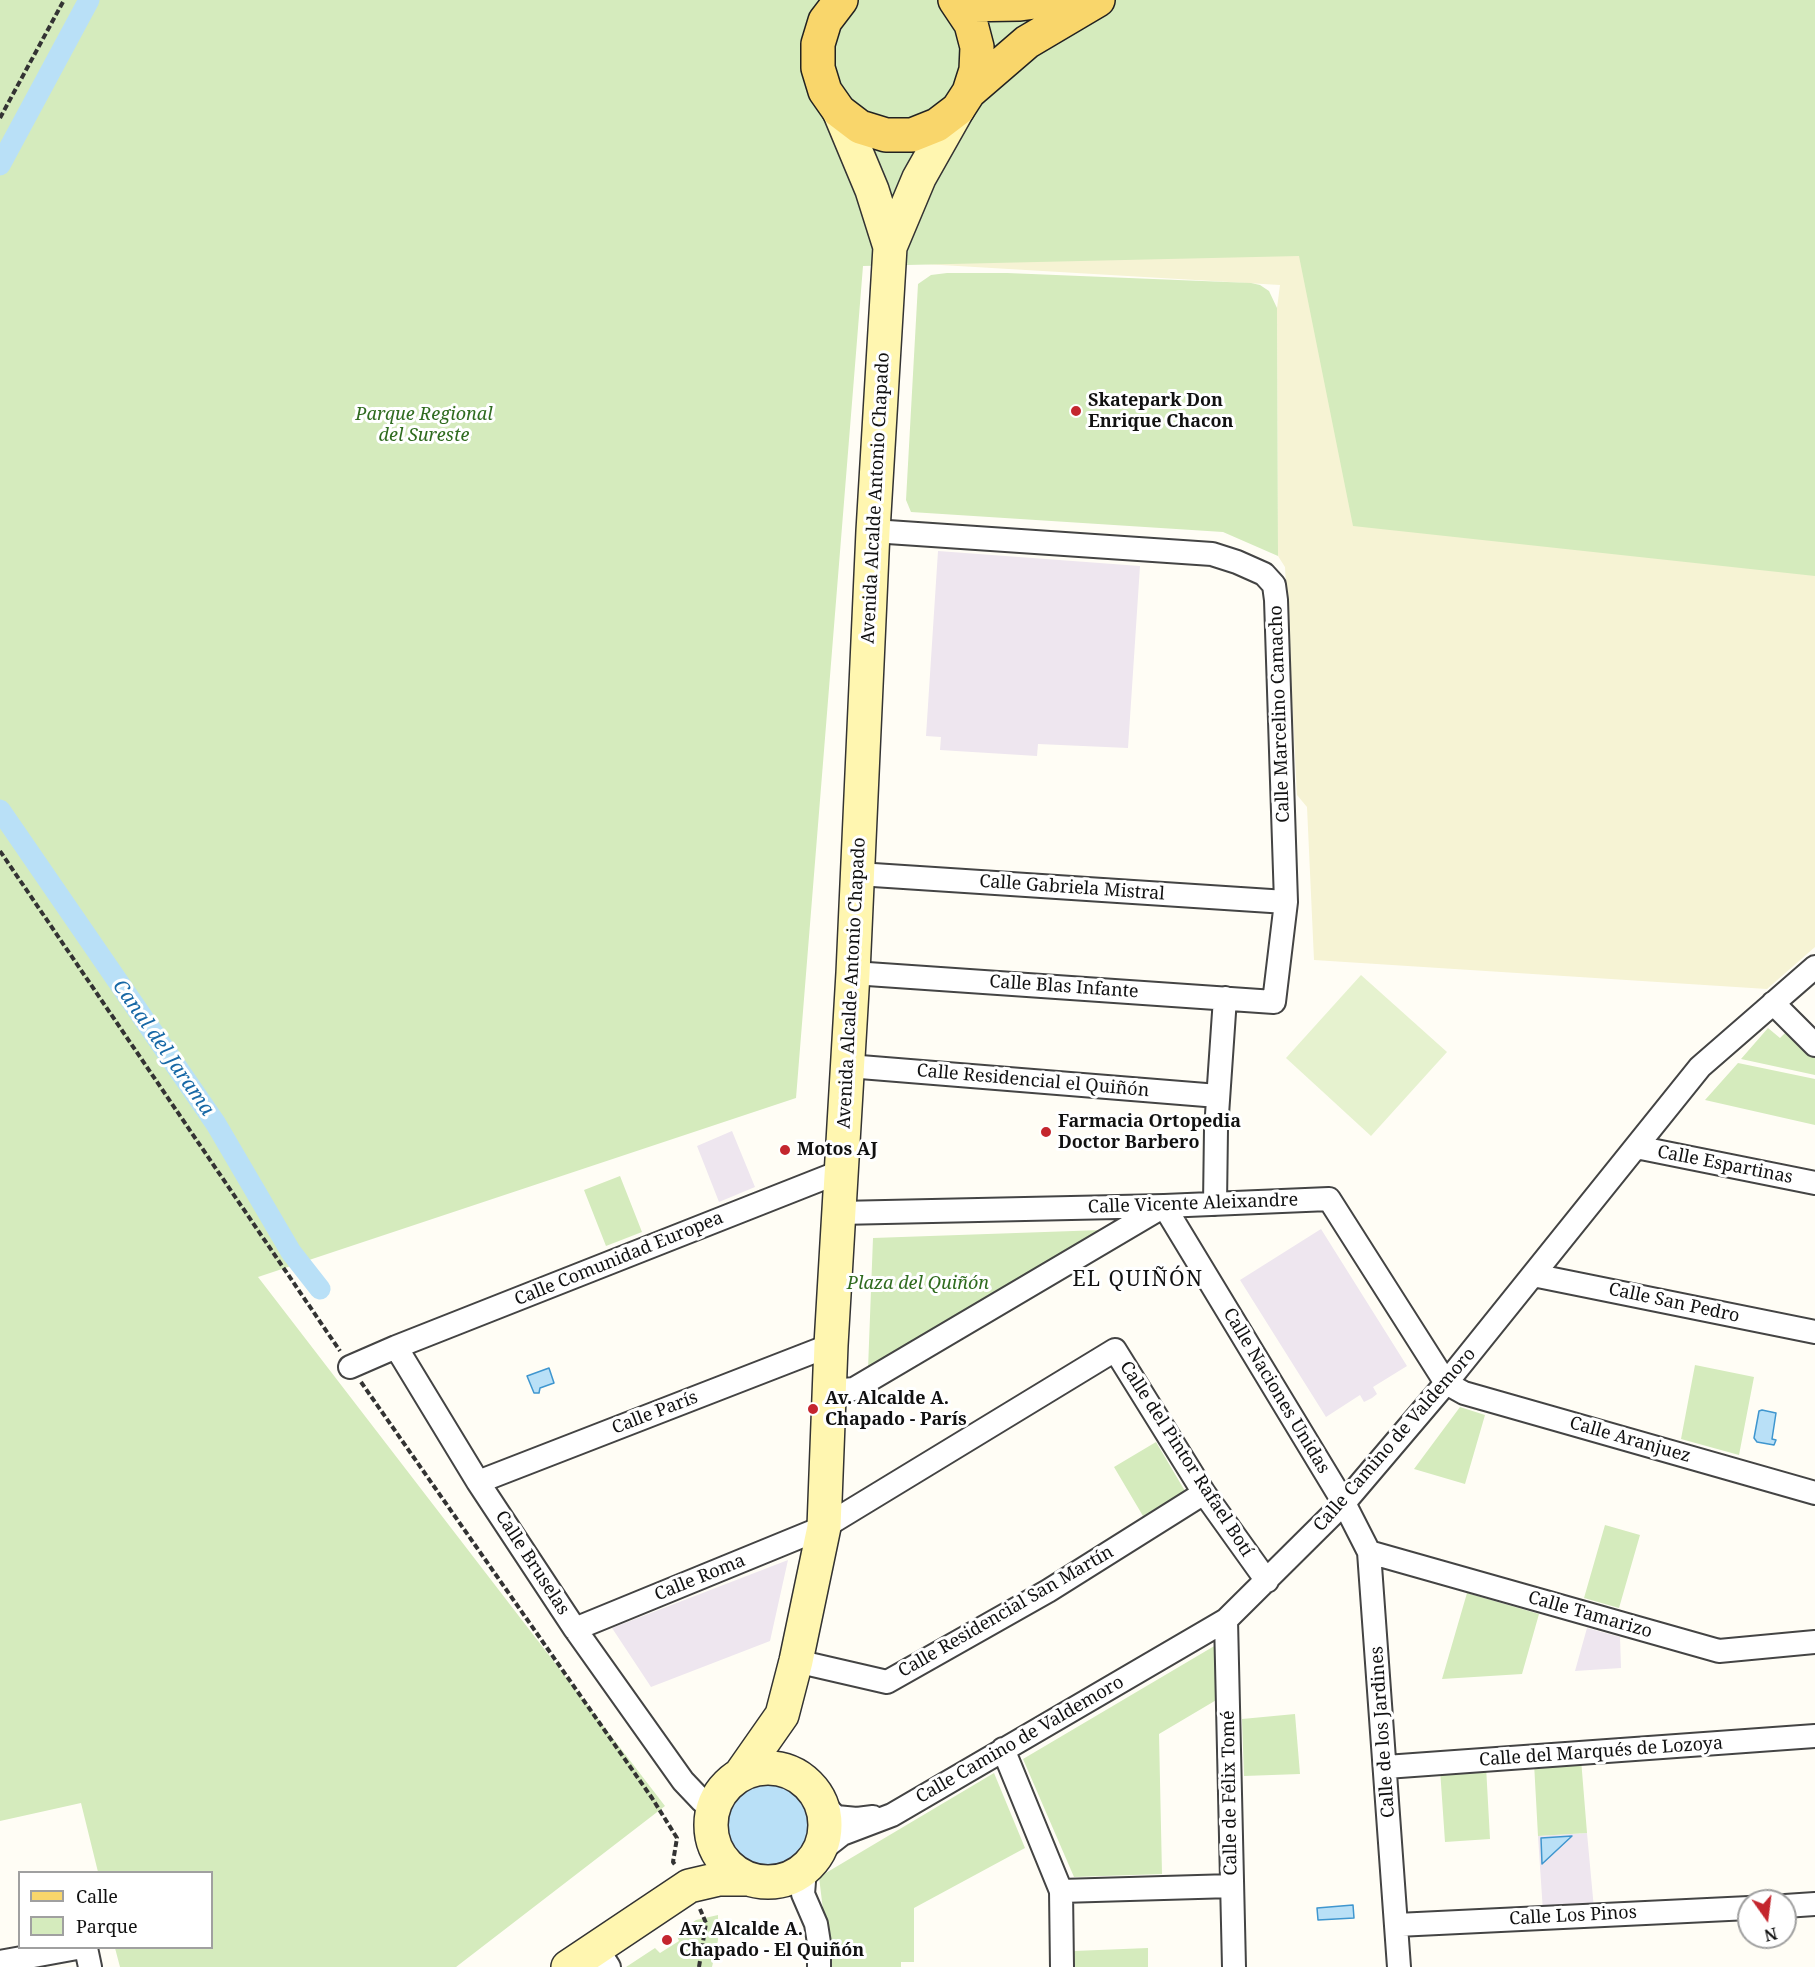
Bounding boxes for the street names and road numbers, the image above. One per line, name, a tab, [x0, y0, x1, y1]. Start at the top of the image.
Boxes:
street label: Avenida Alcalde Antonio Chapado	[858, 352, 894, 644]
street label: Calle Marcelino Camacho	[1265, 605, 1295, 823]
street label: Avenida Alcalde Antonio Chapado	[834, 837, 870, 1129]
street label: Calle Gabriela Mistral	[979, 871, 1165, 905]
street label: Calle Blas Infante	[989, 971, 1139, 1003]
street label: Calle Residencial el Quiñón	[916, 1060, 1150, 1102]
street label: Calle Espartinas	[1655, 1141, 1795, 1189]
street label: Calle Vicente Aleixandre	[1088, 1190, 1298, 1218]
street label: Calle Comunidad Europea	[512, 1207, 726, 1311]
street label: Calle San Pedro	[1607, 1279, 1741, 1327]
street label: Calle Naciones Unidas	[1218, 1304, 1334, 1478]
street label: Calle Camino de Valdemoro	[1309, 1344, 1481, 1536]
street label: Calle del Pintor Rafael Botí	[1115, 1357, 1257, 1561]
street label: Calle París	[609, 1387, 701, 1439]
street label: Calle Aranjuez	[1567, 1412, 1693, 1468]
street label: Calle Bruselas	[490, 1507, 574, 1619]
street label: Calle Residencial San Martín	[895, 1541, 1117, 1683]
street label: Calle Roma	[651, 1550, 749, 1606]
street label: Calle Tamarizo	[1525, 1587, 1655, 1643]
street label: Calle de los Jardines	[1366, 1645, 1400, 1819]
street label: Calle Camino de Valdemoro	[912, 1672, 1128, 1808]
street label: Calle de Félix Tomé	[1218, 1710, 1242, 1876]
street label: Calle del Marqués de Lozoya	[1478, 1733, 1724, 1771]
street label: Calle Los Pinos	[1509, 1902, 1637, 1930]

